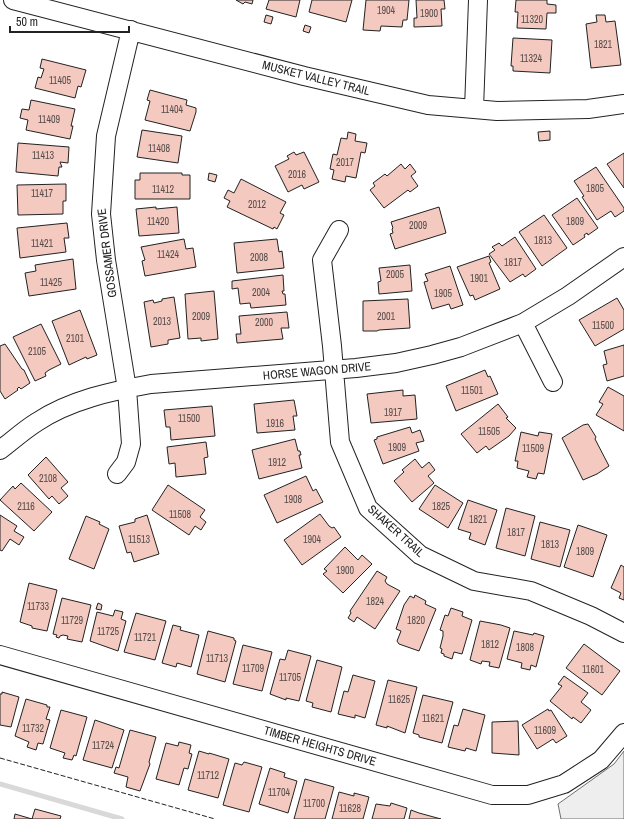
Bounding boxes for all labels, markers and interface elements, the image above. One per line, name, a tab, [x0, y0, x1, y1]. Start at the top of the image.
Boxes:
house number: 1904	[377, 4, 396, 17]
house number: 1900	[420, 7, 439, 20]
scale bar	[10, 8, 129, 34]
house number: 11320	[521, 13, 544, 26]
text: 50 m	[16, 14, 38, 30]
house number: 1821	[594, 38, 613, 51]
house number: 11324	[520, 52, 543, 65]
street label: MUSKET VALLEY TRAIL	[261, 57, 372, 99]
house number: 11405	[49, 74, 72, 87]
house number: 11404	[161, 103, 184, 116]
house number: 11409	[38, 113, 61, 126]
house number: 11408	[148, 142, 171, 155]
house number: 11413	[32, 149, 55, 162]
house number: 2017	[336, 156, 355, 169]
house number: 2016	[288, 168, 307, 181]
house number: 1805	[586, 182, 605, 195]
house number: 11412	[152, 183, 175, 196]
house number: 11417	[31, 187, 54, 200]
house number: 2012	[248, 198, 267, 211]
street label: GOSSAMER DRIVE	[94, 208, 120, 298]
house number: 11420	[147, 215, 170, 228]
house number: 1809	[566, 215, 585, 228]
house number: 2009	[409, 219, 428, 232]
house number: 1813	[534, 234, 553, 247]
house number: 11421	[31, 237, 54, 250]
house number: 11424	[157, 248, 180, 261]
house number: 2008	[250, 251, 269, 264]
house number: 1817	[504, 256, 523, 269]
house number: 2005	[386, 268, 405, 281]
house number: 1901	[470, 272, 489, 285]
house number: 11425	[40, 276, 63, 289]
house number: 2004	[252, 286, 271, 299]
house number: 1905	[434, 287, 453, 300]
house number: 2009	[192, 310, 211, 323]
house number: 2001	[377, 310, 396, 323]
house number: 2013	[153, 315, 172, 328]
house number: 2000	[255, 316, 274, 329]
house number: 11500	[592, 319, 615, 332]
house number: 2101	[66, 332, 85, 345]
house number: 2105	[28, 345, 47, 358]
street label: HORSE WAGON DRIVE	[262, 358, 372, 384]
house number: 11501	[461, 384, 484, 397]
house number: 1917	[384, 406, 403, 419]
house number: 11500	[178, 412, 201, 425]
house number: 1916	[266, 417, 285, 430]
house number: 11505	[478, 425, 501, 438]
house number: 1909	[388, 441, 407, 454]
house number: 11509	[522, 442, 545, 455]
house number: 1912	[268, 456, 287, 469]
house number: 2108	[39, 472, 58, 485]
house number: 1908	[284, 493, 303, 506]
house number: 2116	[17, 500, 35, 513]
house number: 1825	[432, 500, 451, 513]
street label: SHAKER TRAIL	[364, 501, 428, 561]
house number: 11508	[169, 508, 192, 521]
house number: 1821	[469, 513, 488, 526]
house number: 1817	[507, 526, 526, 539]
house number: 11513	[128, 533, 151, 546]
house number: 1904	[303, 533, 322, 546]
house number: 1813	[541, 538, 560, 551]
house number: 1809	[576, 545, 595, 558]
house number: 1900	[336, 564, 355, 577]
house number: 1824	[366, 595, 385, 608]
house number: 11733	[27, 600, 50, 613]
house number: 11729	[61, 614, 84, 627]
house number: 1820	[407, 614, 426, 627]
house number: 11725	[97, 625, 120, 638]
house number: 11721	[134, 631, 157, 644]
house number: 1812	[481, 638, 500, 651]
house number: 1808	[516, 641, 535, 654]
house number: 11713	[206, 652, 229, 665]
house number: 11709	[242, 662, 265, 675]
house number: 11601	[582, 663, 605, 676]
house number: 11705	[279, 671, 302, 684]
house number: 11625	[388, 693, 411, 706]
house number: 11621	[422, 712, 445, 725]
house number: 11732	[22, 722, 45, 735]
street label: TIMBER HEIGHTS DRIVE	[262, 722, 378, 770]
house number: 11609	[534, 724, 557, 737]
house number: 11724	[92, 739, 115, 752]
house number: 11712	[197, 769, 220, 782]
house number: 11704	[268, 786, 291, 799]
house number: 11700	[303, 797, 326, 810]
house number: 11628	[339, 802, 362, 815]

